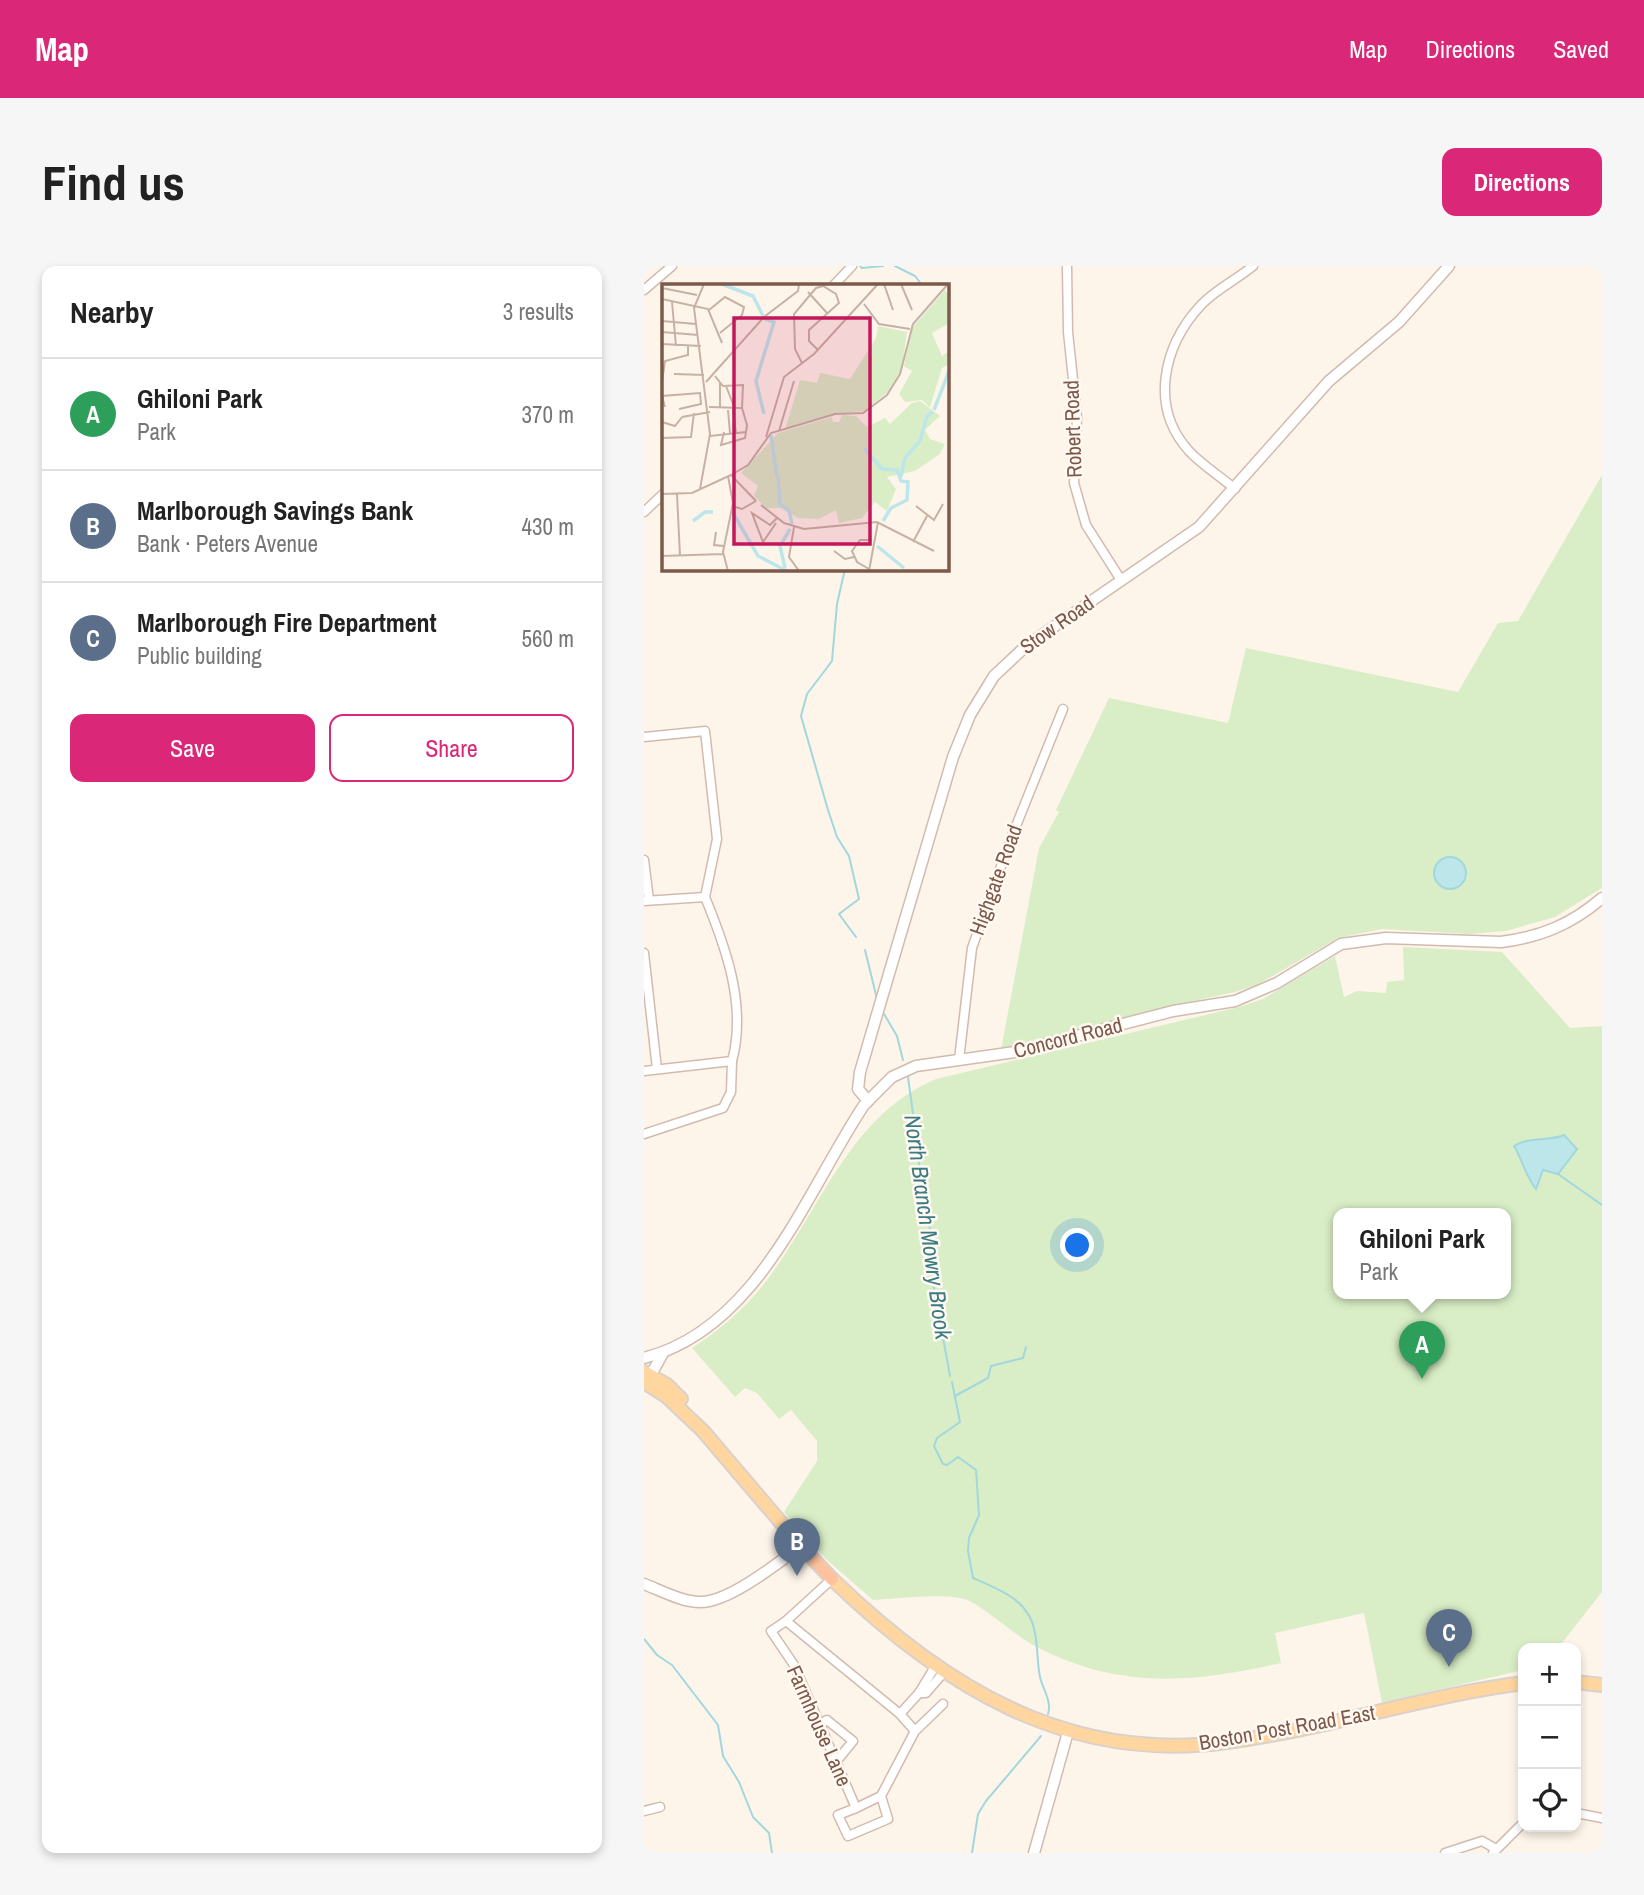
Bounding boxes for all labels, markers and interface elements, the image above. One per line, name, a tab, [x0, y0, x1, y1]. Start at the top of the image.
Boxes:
text: Map	[35, 27, 89, 71]
text: Map	[1349, 33, 1387, 65]
text: Directions	[1425, 33, 1515, 65]
text: Saved	[1553, 33, 1609, 65]
button: Directions	[1442, 148, 1602, 216]
text: Find us	[42, 149, 185, 215]
inset map	[662, 284, 948, 570]
text: Nearby	[70, 292, 153, 332]
text: 3 results	[503, 296, 574, 327]
street label: Robert Road	[1056, 380, 1089, 478]
text: Ghiloni Park	[137, 381, 263, 416]
text: A	[86, 399, 100, 430]
text: 370 m	[522, 399, 574, 430]
text: Park	[137, 416, 176, 447]
text: Marlborough Savings Bank	[137, 493, 413, 528]
text: B	[86, 511, 100, 542]
text: 430 m	[522, 511, 574, 542]
text: Bank · Peters Avenue	[137, 528, 318, 559]
street label: Stow Road	[1014, 589, 1100, 661]
text: Marlborough Fire Department	[137, 605, 437, 640]
text: C	[86, 623, 100, 654]
text: 560 m	[522, 623, 574, 654]
text: Public building	[137, 640, 262, 671]
button: Save	[70, 714, 315, 782]
button: Share	[329, 714, 574, 782]
street label: Highgate Road	[962, 820, 1029, 939]
street label: Concord Road	[1011, 1010, 1125, 1065]
water label: North Branch Mowry Brook	[897, 1113, 960, 1343]
popup	[1333, 1208, 1511, 1299]
text: Ghiloni Park	[1359, 1221, 1485, 1256]
your location	[1060, 1228, 1094, 1262]
text: Park	[1359, 1256, 1398, 1287]
pin: A	[1399, 1321, 1445, 1379]
pin: B	[774, 1518, 820, 1576]
pin: C	[1426, 1609, 1472, 1667]
map controls	[1518, 1643, 1581, 1832]
button: +	[1518, 1643, 1581, 1706]
street label: Farmhouse Lane	[780, 1661, 859, 1791]
street label: Boston Post Road East	[1197, 1698, 1377, 1757]
button: −	[1518, 1706, 1581, 1769]
button: locate	[1518, 1769, 1581, 1832]

